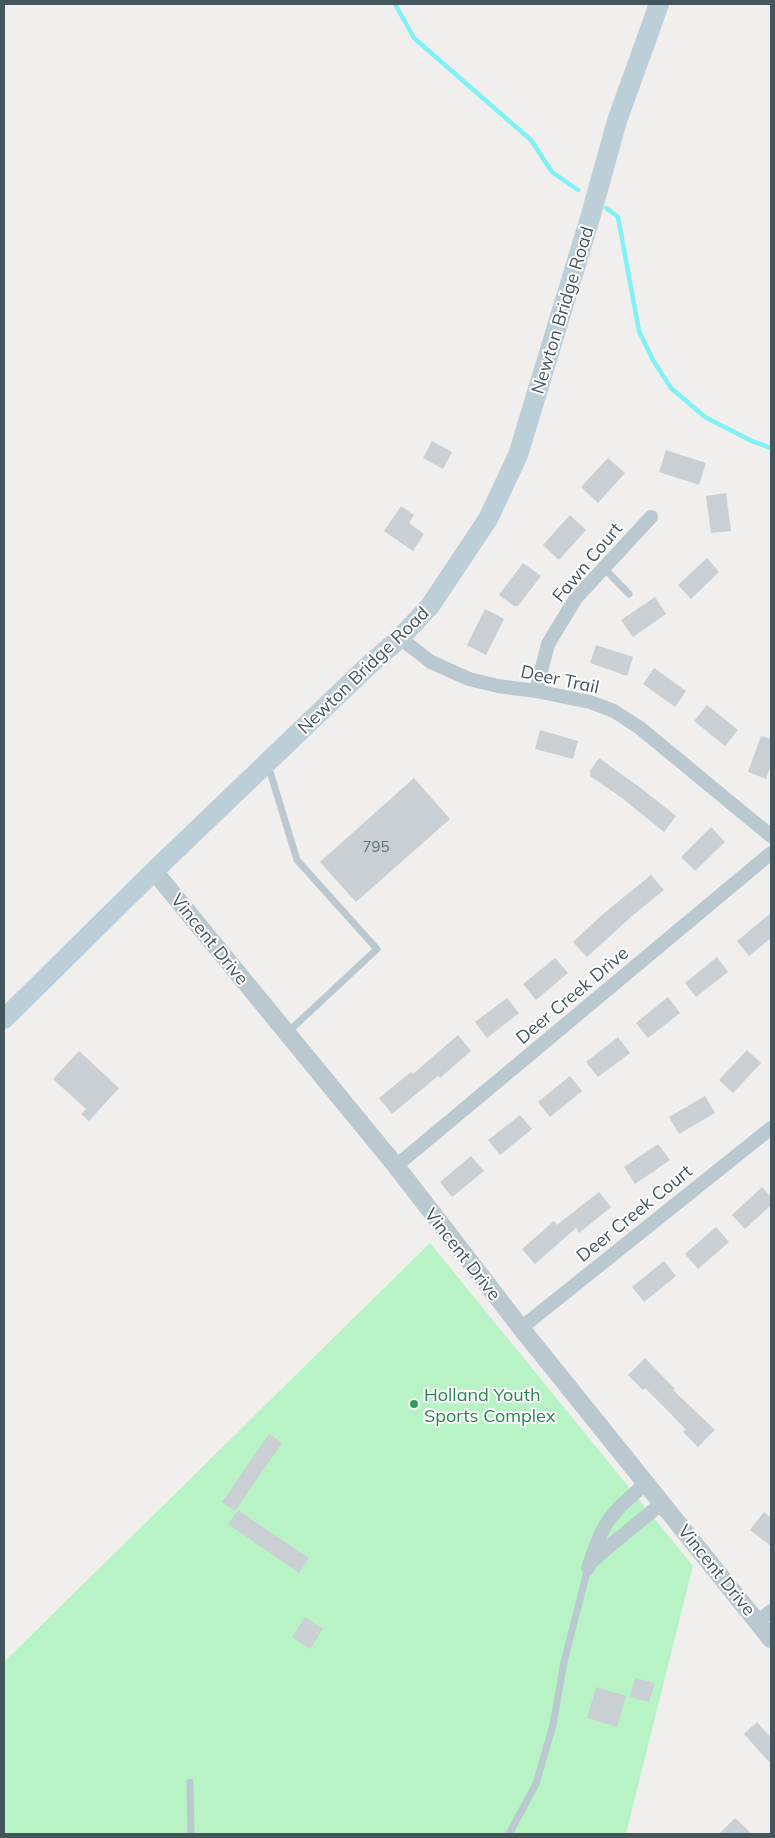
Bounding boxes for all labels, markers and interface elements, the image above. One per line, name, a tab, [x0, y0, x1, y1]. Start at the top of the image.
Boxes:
street label: Newton Bridge Road	[526, 223, 598, 397]
street label: Fawn Court	[547, 517, 627, 607]
street label: Newton Bridge Road	[292, 601, 434, 739]
street label: Deer Trail	[519, 659, 601, 699]
house number: 795	[362, 837, 390, 856]
street label: Vincent Drive	[166, 889, 254, 989]
street label: Deer Creek Drive	[511, 941, 633, 1049]
street label: Deer Creek Court	[572, 1159, 696, 1267]
street label: Vincent Drive	[420, 1203, 506, 1305]
place label: Holland Youth Sports Complex	[424, 1383, 556, 1427]
marker: Holland Youth Sports Complex	[408, 1398, 420, 1410]
street label: Vincent Drive	[673, 1520, 761, 1620]

